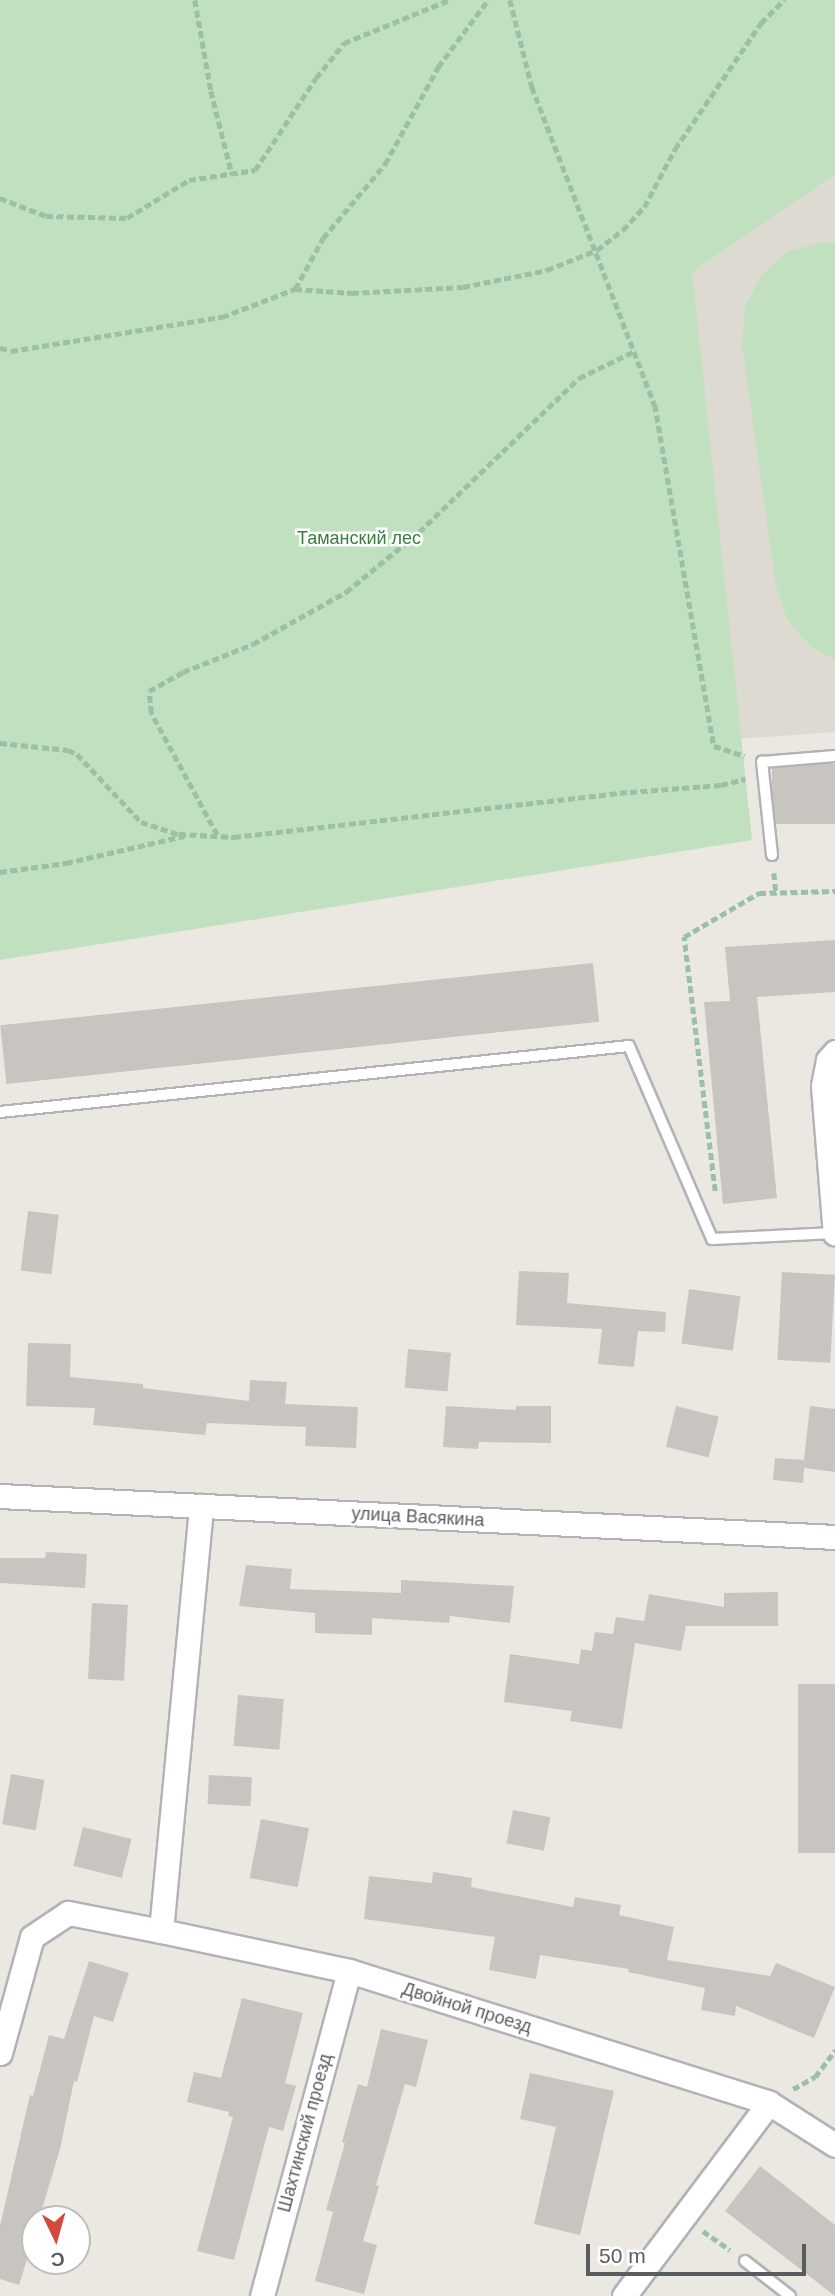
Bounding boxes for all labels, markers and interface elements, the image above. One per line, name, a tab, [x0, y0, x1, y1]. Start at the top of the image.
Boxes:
park label: Таманский лес	[297, 527, 421, 549]
street label: улица Васякина	[351, 1503, 485, 1531]
street label: Двойной проезд	[400, 1978, 534, 2038]
street label: Шахтинский проезд	[273, 2051, 337, 2215]
north arrow	[21, 2205, 91, 2275]
scale bar	[590, 2230, 810, 2274]
text: 50 m	[599, 2244, 646, 2267]
text: С	[50, 2248, 65, 2270]

